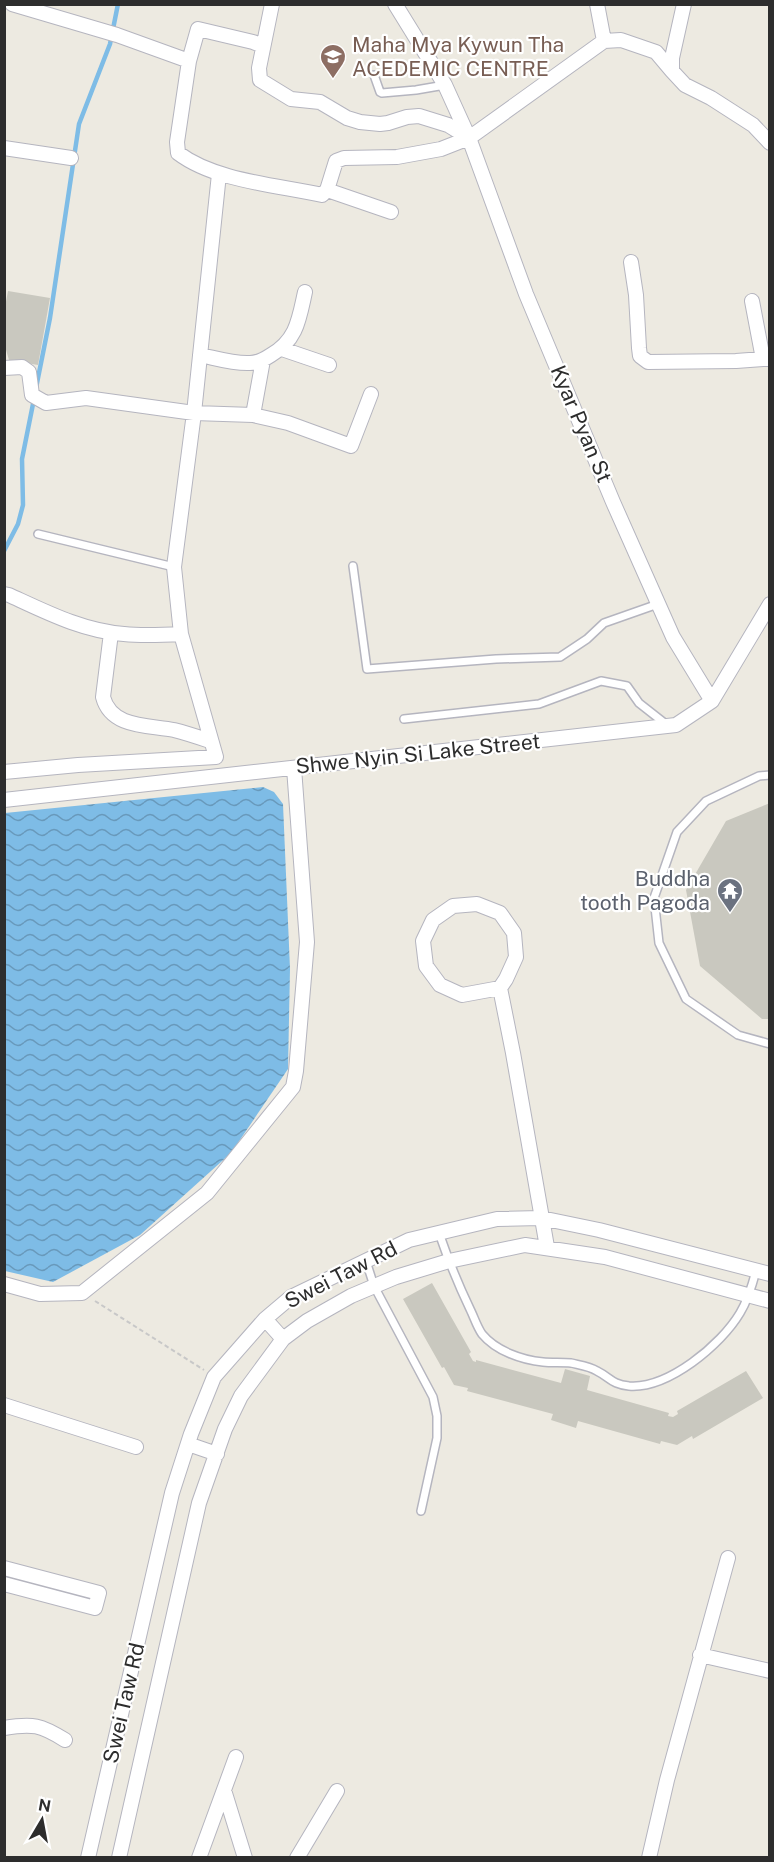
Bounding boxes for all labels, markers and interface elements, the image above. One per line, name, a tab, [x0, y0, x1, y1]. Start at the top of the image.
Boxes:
place label: Maha Mya Kywun Tha ACEDEMIC CENTRE	[352, 32, 564, 81]
school or university icon: Maha Mya Kywun Tha ACEDEMIC CENTRE	[318, 42, 348, 80]
street label: Kyar Pyan St	[546, 361, 617, 486]
street label: Shwe Nyin Si Lake Street	[294, 728, 541, 779]
place label: Buddha tooth Pagoda	[580, 866, 710, 915]
temple icon: Buddha tooth Pagoda	[715, 876, 745, 914]
street label: Swei Taw Rd	[280, 1236, 401, 1314]
street label: Swei Taw Rd	[98, 1640, 150, 1766]
north arrow	[12, 1790, 72, 1850]
text: N	[37, 1795, 52, 1816]

